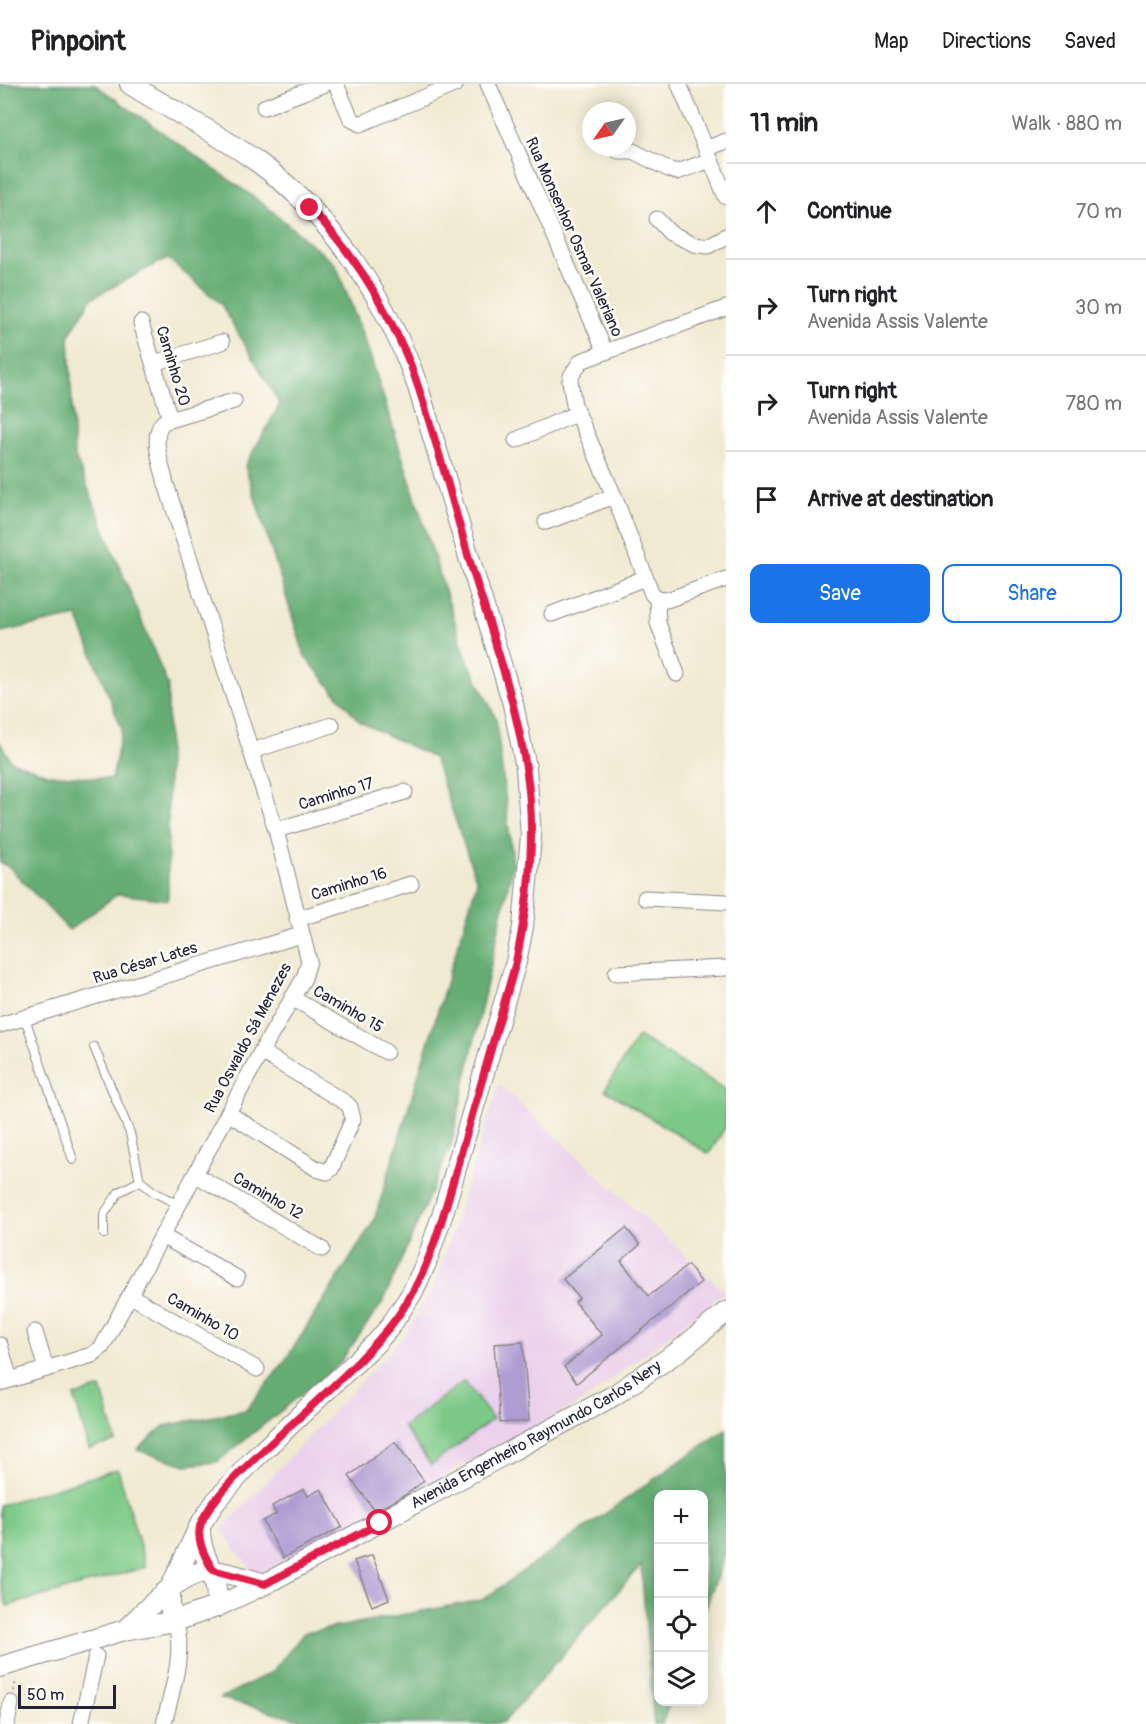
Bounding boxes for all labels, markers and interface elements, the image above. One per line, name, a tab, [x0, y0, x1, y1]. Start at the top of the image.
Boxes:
text: Pinpoint	[30, 24, 126, 59]
text: Map	[874, 28, 909, 55]
text: Directions	[942, 28, 1031, 55]
text: Saved	[1064, 28, 1116, 55]
north arrow	[582, 102, 636, 156]
text: 11 min	[750, 107, 818, 139]
text: Walk · 880 m	[1011, 111, 1122, 136]
street label: Rua Monsenhor Osmar Valeriano	[521, 134, 627, 340]
route end	[296, 194, 322, 220]
icon: ahead	[750, 195, 783, 228]
text: Continue	[807, 197, 891, 225]
text: 70 m	[1076, 199, 1122, 224]
text: Turn right	[807, 281, 897, 309]
icon: right	[750, 291, 783, 324]
text: 30 m	[1075, 295, 1122, 320]
text: Avenida Assis Valente	[807, 309, 988, 334]
street label: Caminho 20	[151, 324, 195, 409]
text: Turn right	[807, 377, 897, 405]
icon: right	[750, 387, 783, 420]
text: 780 m	[1066, 391, 1122, 416]
text: Avenida Assis Valente	[807, 405, 988, 430]
icon: arrive	[750, 483, 783, 516]
text: Arrive at destination	[807, 485, 993, 513]
button: Save	[750, 564, 930, 623]
button: Share	[942, 564, 1122, 623]
street label: Caminho 17	[296, 773, 377, 815]
street label: Caminho 16	[309, 863, 389, 905]
street label: Rua César Lates	[91, 938, 199, 988]
street label: Rua Oswaldo Sá Menezes	[200, 960, 296, 1116]
street label: Caminho 15	[309, 981, 387, 1037]
street label: Caminho 12	[229, 1168, 307, 1224]
street label: Caminho 10	[163, 1288, 243, 1346]
street label: Avenida Engenheiro Raymundo Carlos Nery	[407, 1356, 665, 1513]
map controls	[654, 1490, 708, 1706]
button: +	[654, 1490, 708, 1544]
route start	[366, 1509, 392, 1535]
button: −	[654, 1544, 708, 1598]
button: locate	[654, 1598, 708, 1652]
button: layers	[654, 1652, 708, 1706]
scale bar	[18, 1682, 116, 1710]
text: 50 m	[27, 1685, 64, 1705]

